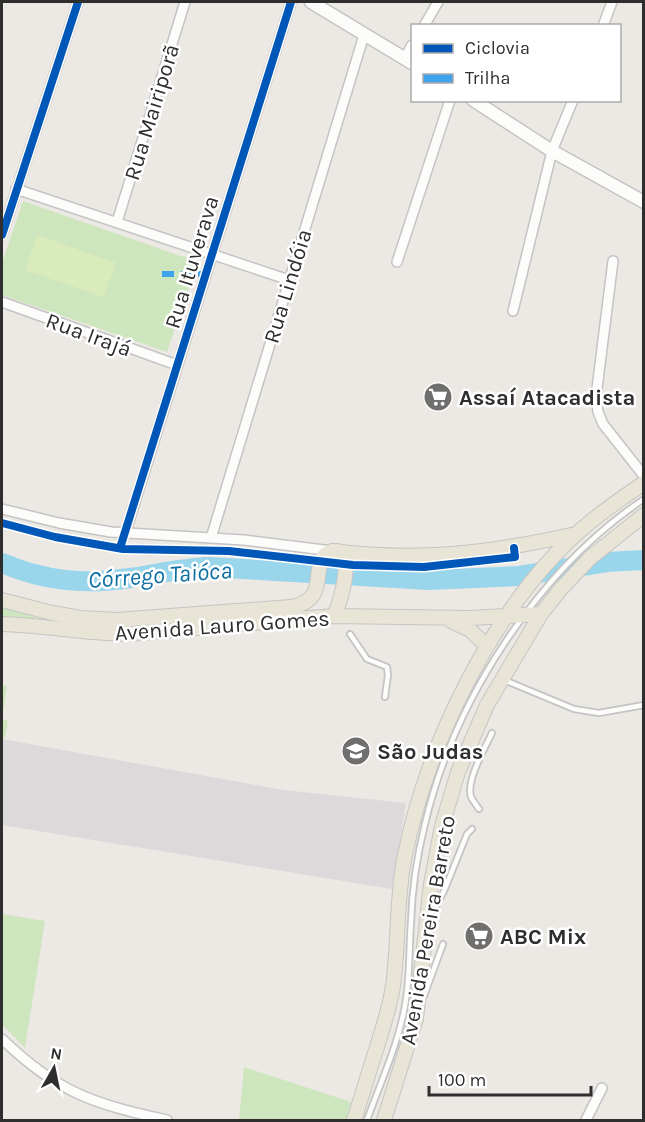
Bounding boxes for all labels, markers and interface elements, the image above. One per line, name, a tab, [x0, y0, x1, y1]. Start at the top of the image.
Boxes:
legend	[411, 24, 621, 102]
text: Ciclovia	[465, 37, 530, 59]
street label: Rua Mairiporã	[119, 41, 185, 183]
text: Trilha	[465, 67, 510, 89]
street label: Rua Ituverava	[159, 193, 224, 332]
street label: Rua Lindóia	[258, 226, 318, 347]
street label: Rua Irajá	[42, 307, 135, 362]
supermarket icon: Assaí Atacadista	[422, 381, 454, 413]
place label: Assaí Atacadista	[459, 385, 635, 411]
water label: Córrego Taióca	[87, 556, 233, 594]
street label: Avenida Lauro Gomes	[114, 606, 330, 646]
school or university icon: São Judas	[340, 735, 372, 767]
place label: São Judas	[377, 739, 483, 765]
street label: Avenida Pereira Barreto	[395, 813, 461, 1047]
supermarket icon: ABC Mix	[463, 920, 495, 952]
place label: ABC Mix	[500, 924, 586, 950]
north arrow	[24, 1038, 84, 1098]
text: N	[49, 1043, 63, 1064]
scale bar	[429, 1059, 591, 1097]
text: 100 m	[438, 1069, 486, 1091]

